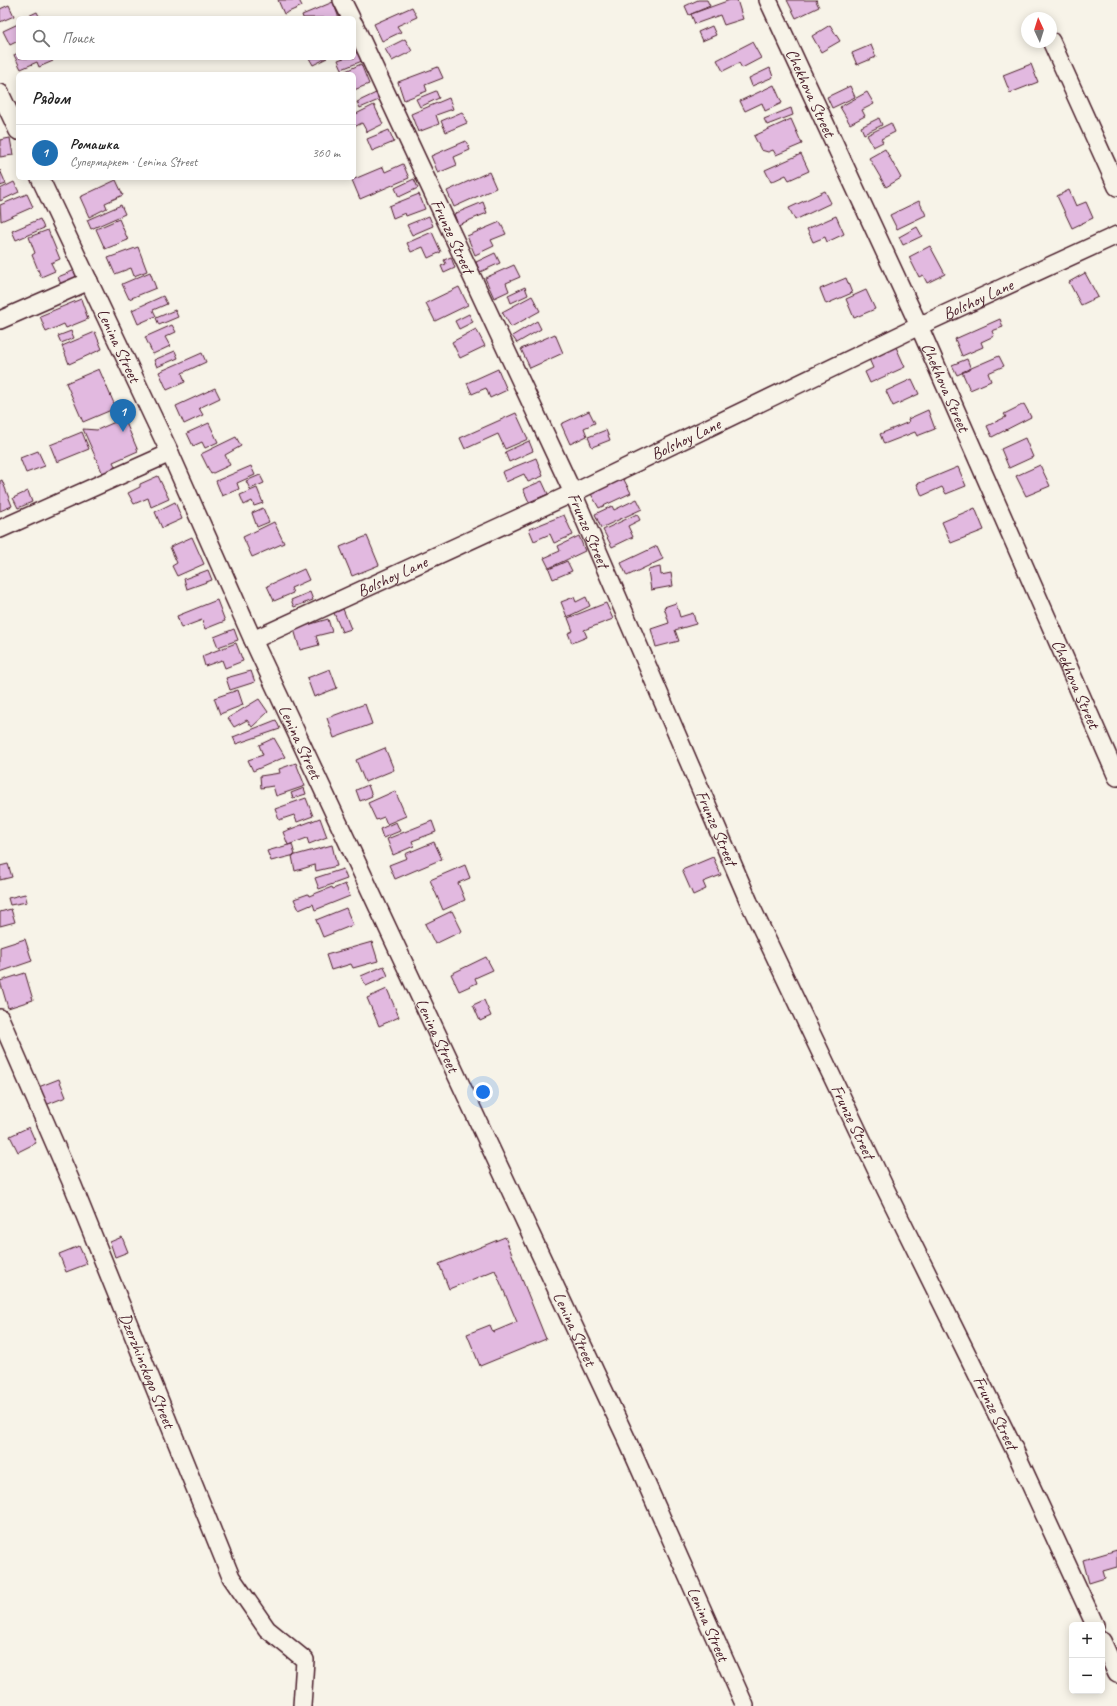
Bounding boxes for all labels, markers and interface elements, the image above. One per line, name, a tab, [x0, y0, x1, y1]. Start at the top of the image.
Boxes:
north arrow	[1021, 12, 1057, 48]
search box	[16, 16, 356, 60]
icon: search	[30, 27, 52, 49]
text: Поиск	[62, 29, 94, 48]
street label: Chekhova Street	[781, 45, 841, 142]
text: Рядом	[32, 88, 70, 109]
text: Ромашка	[70, 135, 118, 154]
text: 1	[42, 145, 48, 161]
text: 360 m	[312, 145, 340, 161]
text: Супермаркет · Lenina Street	[70, 154, 197, 170]
street label: Frunze Street	[427, 195, 480, 279]
street label: Bolshoy Lane	[939, 273, 1017, 324]
street label: Lenina Street	[93, 305, 146, 388]
street label: Chekhova Street	[917, 339, 975, 437]
pin: 1	[110, 399, 136, 432]
street label: Bolshoy Lane	[647, 412, 725, 464]
street label: Frunze Street	[564, 489, 615, 573]
street label: Bolshoy Lane	[354, 550, 432, 601]
street label: Chekhova Street	[1047, 636, 1106, 734]
street label: Lenina Street	[274, 701, 328, 784]
street label: Frunze Street	[692, 787, 743, 871]
street label: Lenina Street	[412, 995, 465, 1078]
street label: Frunze Street	[827, 1081, 881, 1164]
your location	[473, 1082, 493, 1102]
street label: Lenina Street	[549, 1288, 602, 1371]
street label: Dzerzhinskogo Street	[115, 1310, 181, 1433]
street label: Frunze Street	[969, 1372, 1024, 1455]
street label: Lenina Street	[683, 1583, 735, 1666]
map controls	[1069, 1622, 1105, 1694]
button: +	[1069, 1622, 1105, 1658]
button: −	[1069, 1658, 1105, 1694]

